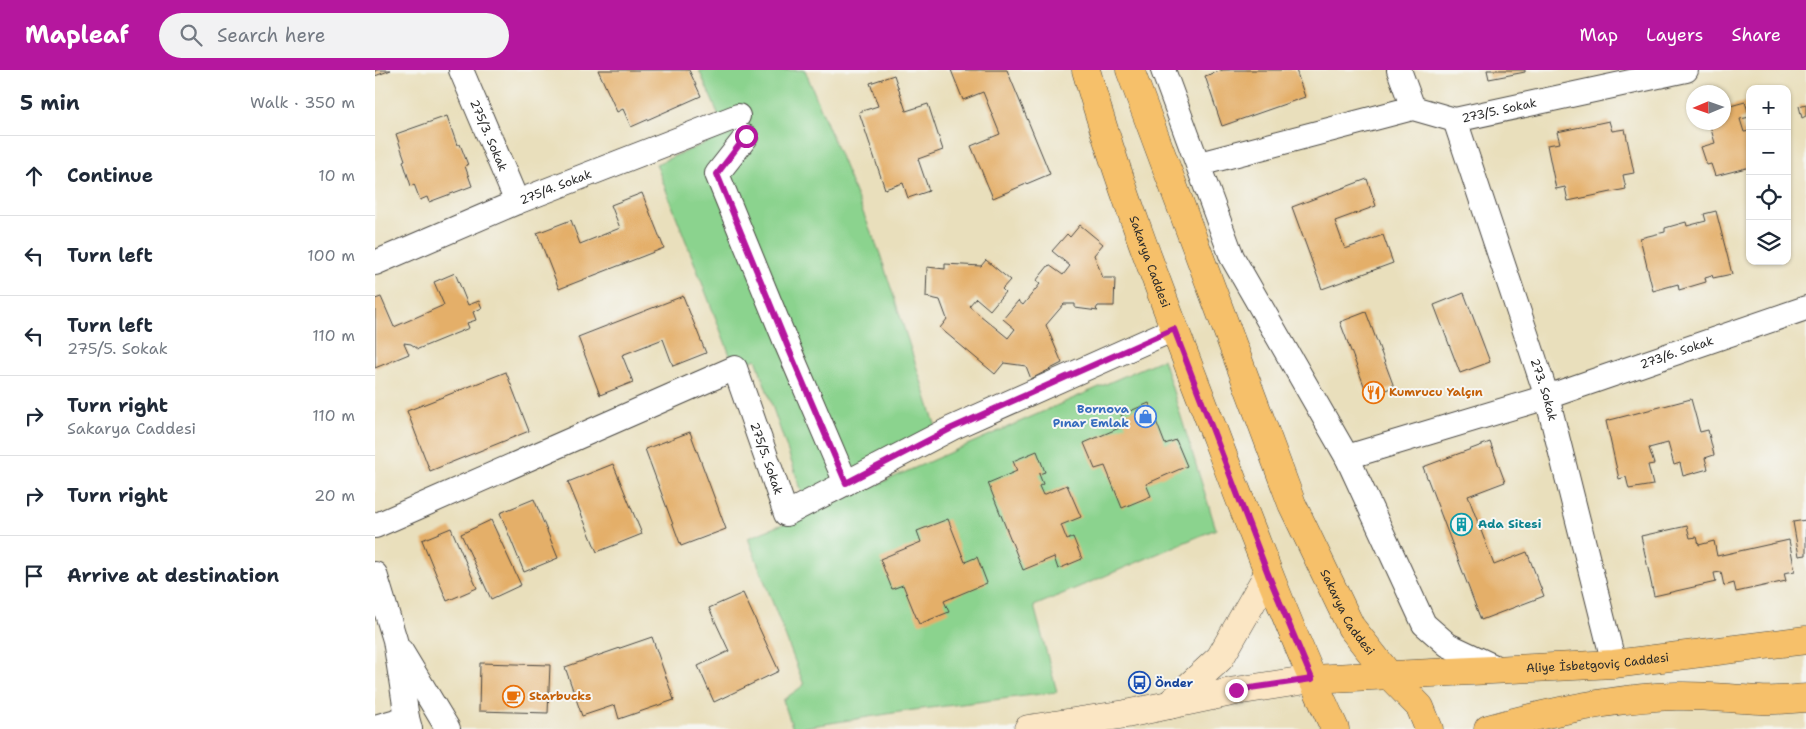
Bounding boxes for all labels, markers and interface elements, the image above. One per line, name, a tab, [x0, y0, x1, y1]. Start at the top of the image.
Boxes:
search box	[159, 13, 509, 58]
text: Mapleaf	[25, 19, 129, 51]
icon: search	[177, 21, 205, 49]
text: Search here	[217, 23, 325, 48]
text: Map	[1580, 23, 1618, 47]
text: Layers	[1646, 23, 1703, 47]
text: Share	[1731, 23, 1781, 47]
north arrow	[1686, 85, 1731, 130]
map controls	[1746, 85, 1791, 265]
button: +	[1746, 85, 1791, 130]
text: 5 min	[20, 89, 80, 117]
text: Walk · 350 m	[250, 92, 355, 113]
street label: 273/5. Sokak	[1460, 95, 1538, 126]
street label: 275/3. Sokak	[466, 97, 511, 174]
route start	[735, 125, 758, 148]
button: −	[1746, 130, 1791, 175]
icon: ahead	[20, 162, 48, 190]
text: Continue	[67, 163, 153, 188]
text: 10 m	[318, 165, 355, 186]
street label: 275/4. Sokak	[517, 166, 594, 208]
button: locate	[1746, 175, 1791, 220]
street label: Sakarya Caddesi	[1125, 213, 1174, 310]
button: layers	[1746, 220, 1791, 265]
icon: left	[20, 242, 48, 270]
text: Turn left	[67, 243, 153, 268]
text: 100 m	[307, 245, 355, 266]
text: Turn left	[67, 313, 153, 338]
icon: left	[20, 322, 48, 350]
text: 110 m	[312, 325, 355, 346]
street label: 273/6. Sokak	[1638, 332, 1716, 372]
text: 275/5. Sokak	[67, 338, 168, 359]
street label: 273. Sokak	[1527, 356, 1561, 423]
restaurant icon: Kumrucu Yalçın	[1361, 380, 1385, 404]
place label: Kumrucu Yalçın	[1389, 384, 1483, 400]
text: Turn right	[67, 393, 168, 418]
place label: Bornova Pınar Emlak	[1053, 401, 1130, 431]
icon: right	[20, 402, 48, 430]
shop icon: Bornova Pınar Emlak	[1133, 404, 1157, 428]
text: 110 m	[312, 405, 355, 426]
text: Sakarya Caddesi	[67, 418, 196, 439]
street label: 275/5. Sokak	[747, 420, 787, 497]
icon: right	[20, 482, 48, 510]
text: Turn right	[67, 483, 168, 508]
text: 20 m	[314, 485, 355, 506]
building icon: Ada Sitesi	[1450, 512, 1474, 536]
place label: Ada Sitesi	[1478, 516, 1542, 532]
icon: arrive	[20, 562, 48, 590]
text: Arrive at destination	[67, 563, 279, 588]
street label: Sakarya Caddesi	[1316, 567, 1378, 659]
street label: Aliye İsbetgoviç Caddesi	[1526, 649, 1670, 676]
bus stop icon: Önder	[1127, 671, 1151, 695]
place label: Önder	[1155, 675, 1194, 691]
route end	[1225, 679, 1248, 702]
cafe icon: Starbucks	[501, 684, 525, 708]
place label: Starbucks	[529, 688, 591, 704]

